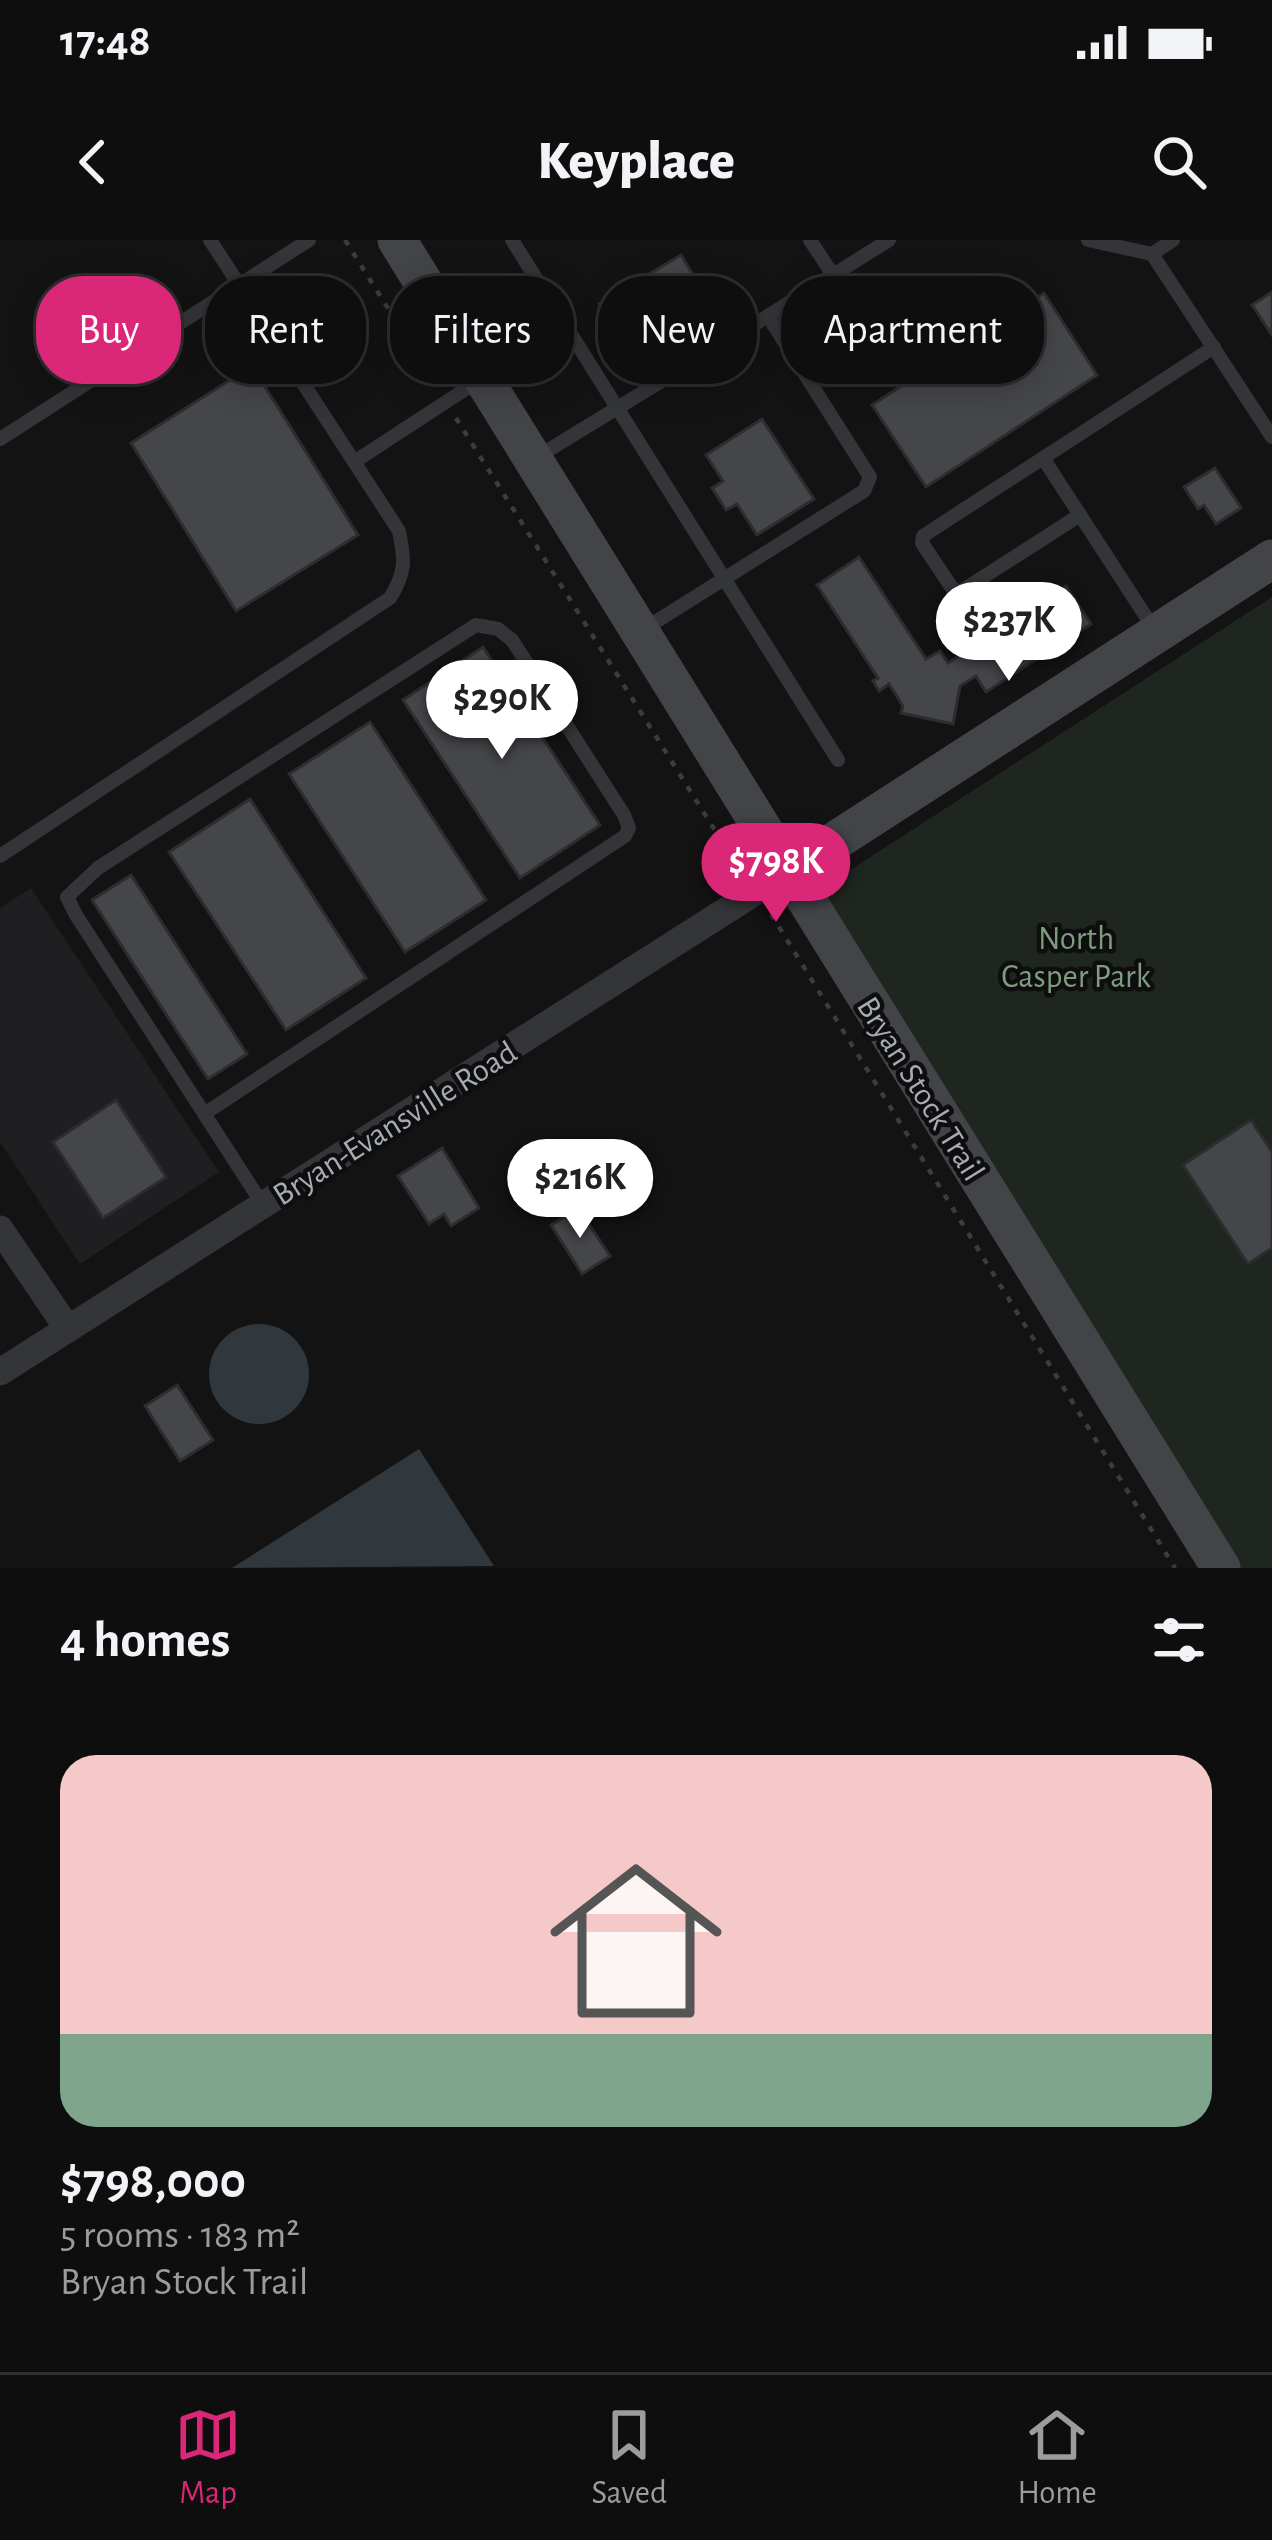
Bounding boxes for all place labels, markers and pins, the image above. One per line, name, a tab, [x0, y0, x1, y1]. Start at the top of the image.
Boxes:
pin: $237K	[925, 582, 1093, 684]
pin: $290K	[418, 660, 586, 762]
pin: $798K	[692, 823, 860, 925]
pin: $216K	[496, 1139, 664, 1241]

